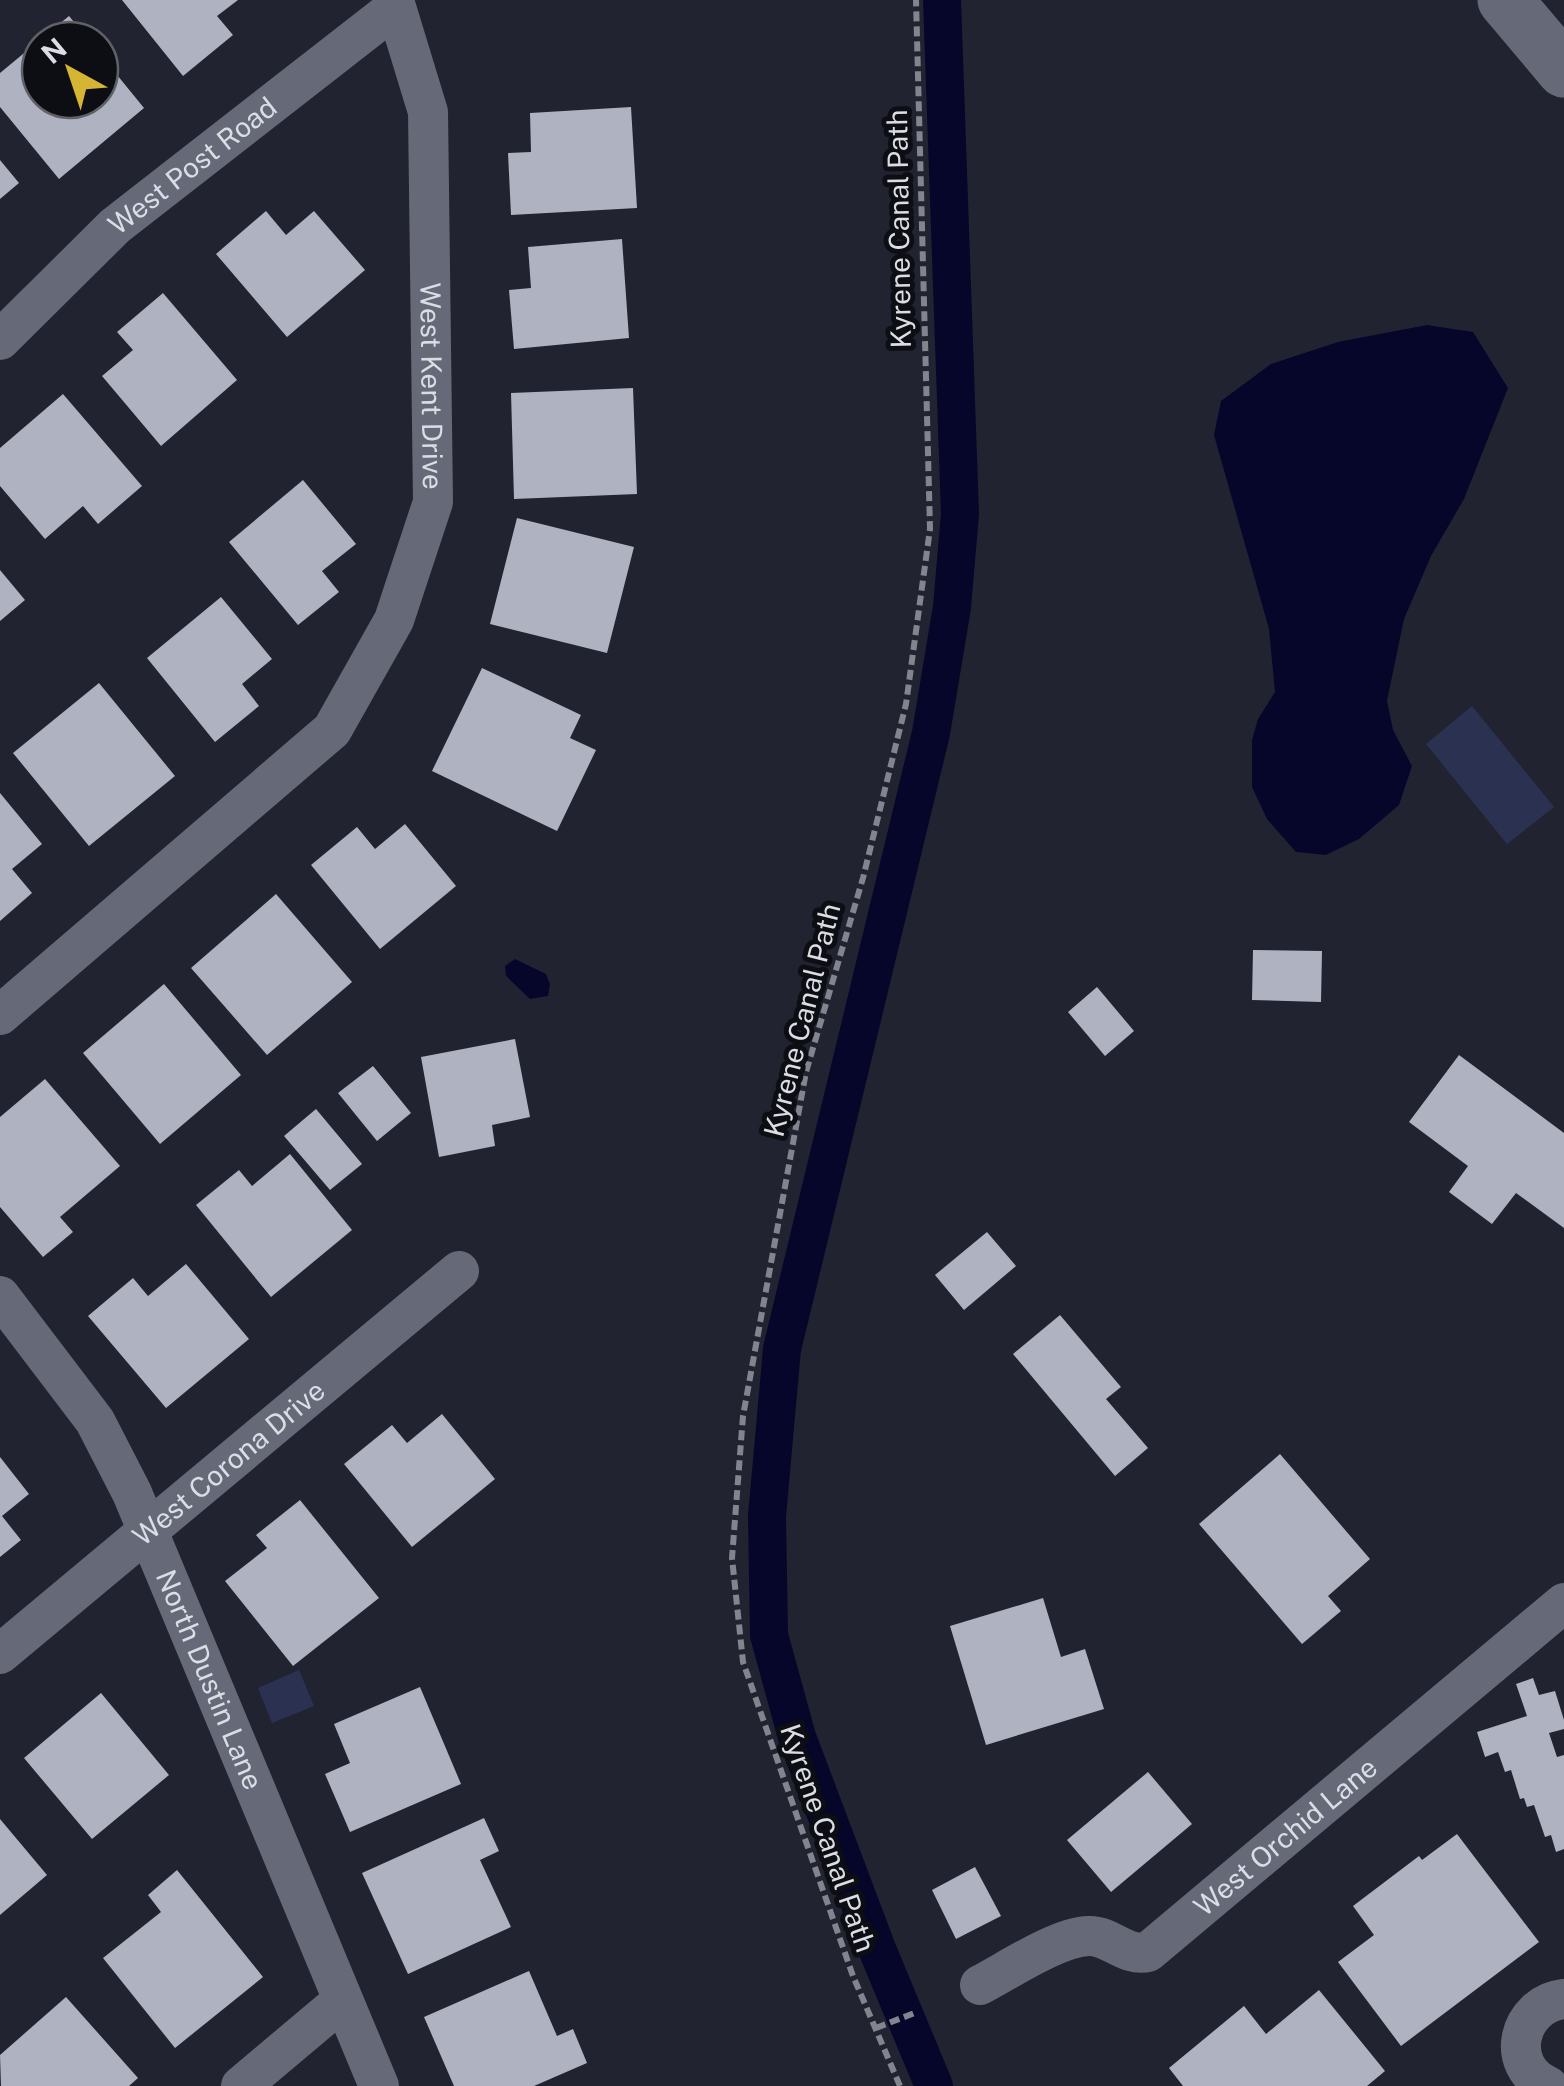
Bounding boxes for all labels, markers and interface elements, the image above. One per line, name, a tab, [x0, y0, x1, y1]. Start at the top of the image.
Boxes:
north arrow	[20, 20, 120, 120]
text: N	[35, 31, 73, 70]
street label: West Post Road	[101, 90, 283, 241]
street label: Kyrene Canal Path	[880, 109, 917, 349]
street label: West Kent Drive	[414, 282, 450, 490]
street label: Kyrene Canal Path	[757, 900, 846, 1140]
street label: West Corona Drive	[126, 1373, 331, 1552]
street label: North Dustin Lane	[150, 1565, 271, 1794]
street label: Kyrene Canal Path	[774, 1719, 883, 1956]
street label: West Orchid Lane	[1187, 1750, 1383, 1922]

